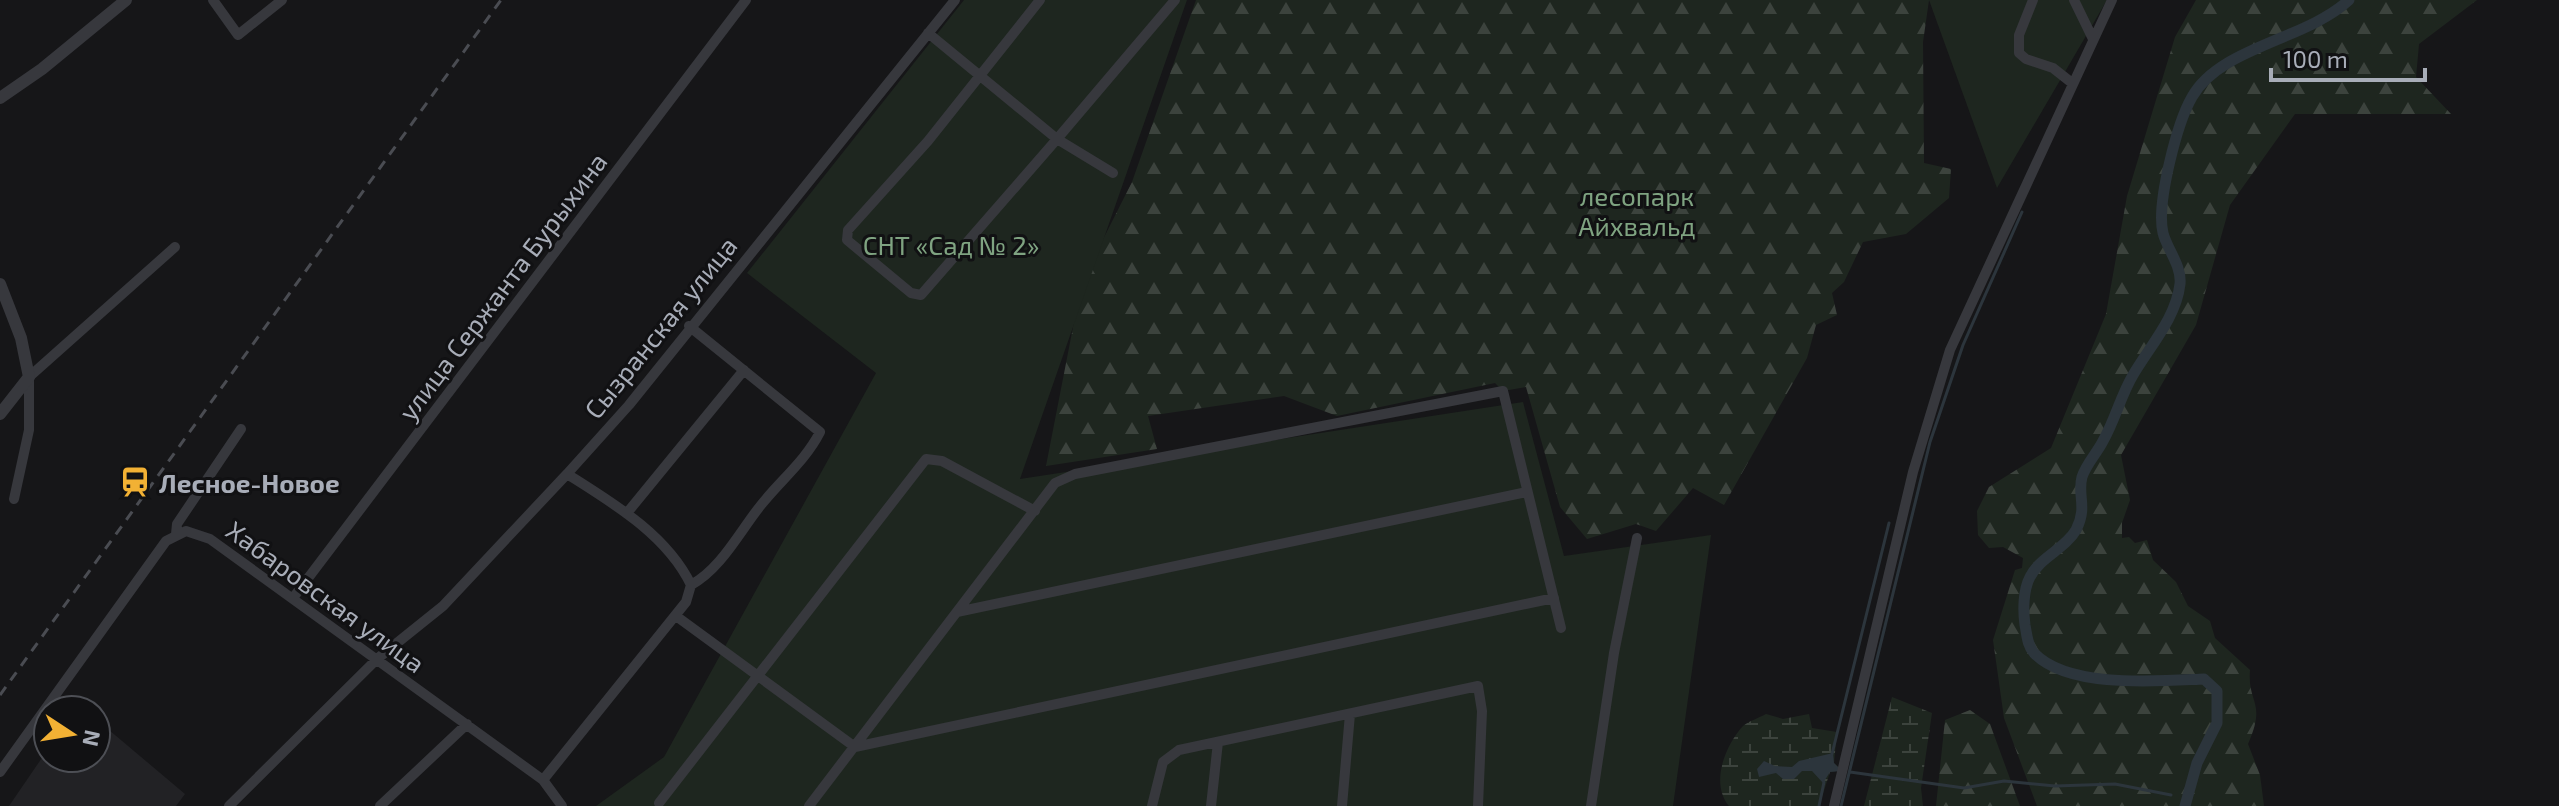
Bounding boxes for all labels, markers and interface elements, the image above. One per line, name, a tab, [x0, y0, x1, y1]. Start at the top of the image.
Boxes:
scale bar	[2271, 32, 2425, 82]
text: 100 m	[2283, 44, 2348, 73]
street label: улица Сержанта Бурыхина	[391, 146, 614, 426]
park label: лесопарк Айхвальд	[1578, 180, 1696, 241]
park label: СНТ «Сад № 2»	[863, 229, 1039, 260]
street label: Сызранская улица	[577, 230, 744, 425]
station icon: Лесное-Новое	[118, 465, 152, 499]
place label: Лесное-Новое	[159, 467, 340, 498]
street label: Хабаровская улица	[220, 514, 431, 679]
north arrow	[32, 694, 112, 774]
text: N	[78, 728, 107, 749]

